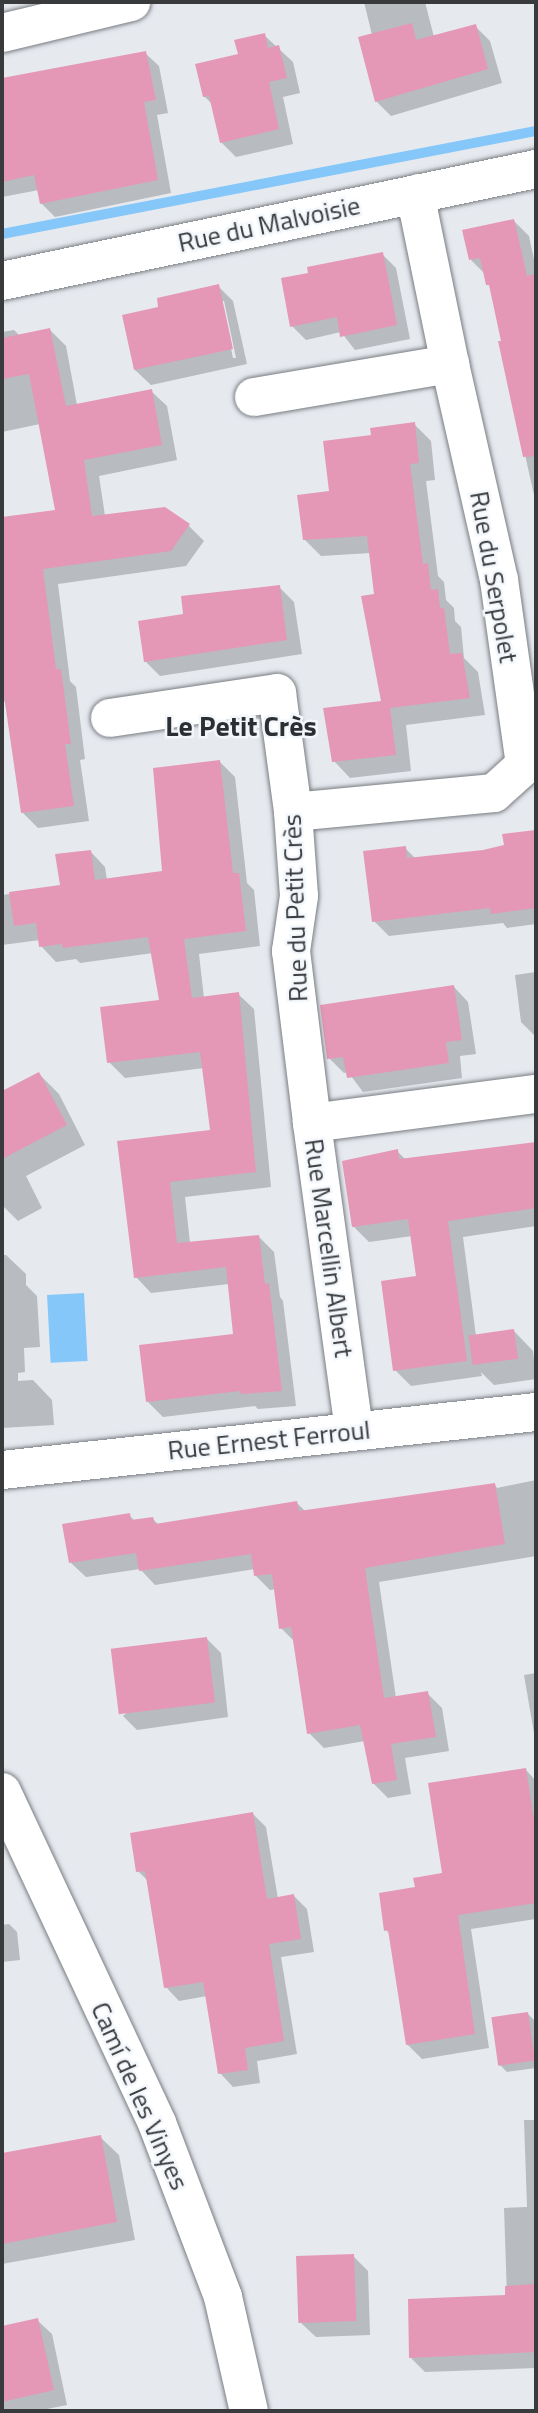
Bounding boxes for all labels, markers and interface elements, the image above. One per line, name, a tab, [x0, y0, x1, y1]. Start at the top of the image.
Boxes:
street label: Rue du Malvoisie	[175, 189, 363, 259]
street label: Rue du Serpolet	[464, 489, 524, 665]
district label: Le Petit Crès	[165, 709, 317, 743]
street label: Rue du Petit Crès	[276, 814, 314, 1002]
street label: Rue Marcellin Albert	[298, 1137, 360, 1359]
street label: Rue Ernest Ferroul	[166, 1414, 372, 1466]
street label: Camí de les Vinyes	[85, 1997, 195, 2195]

